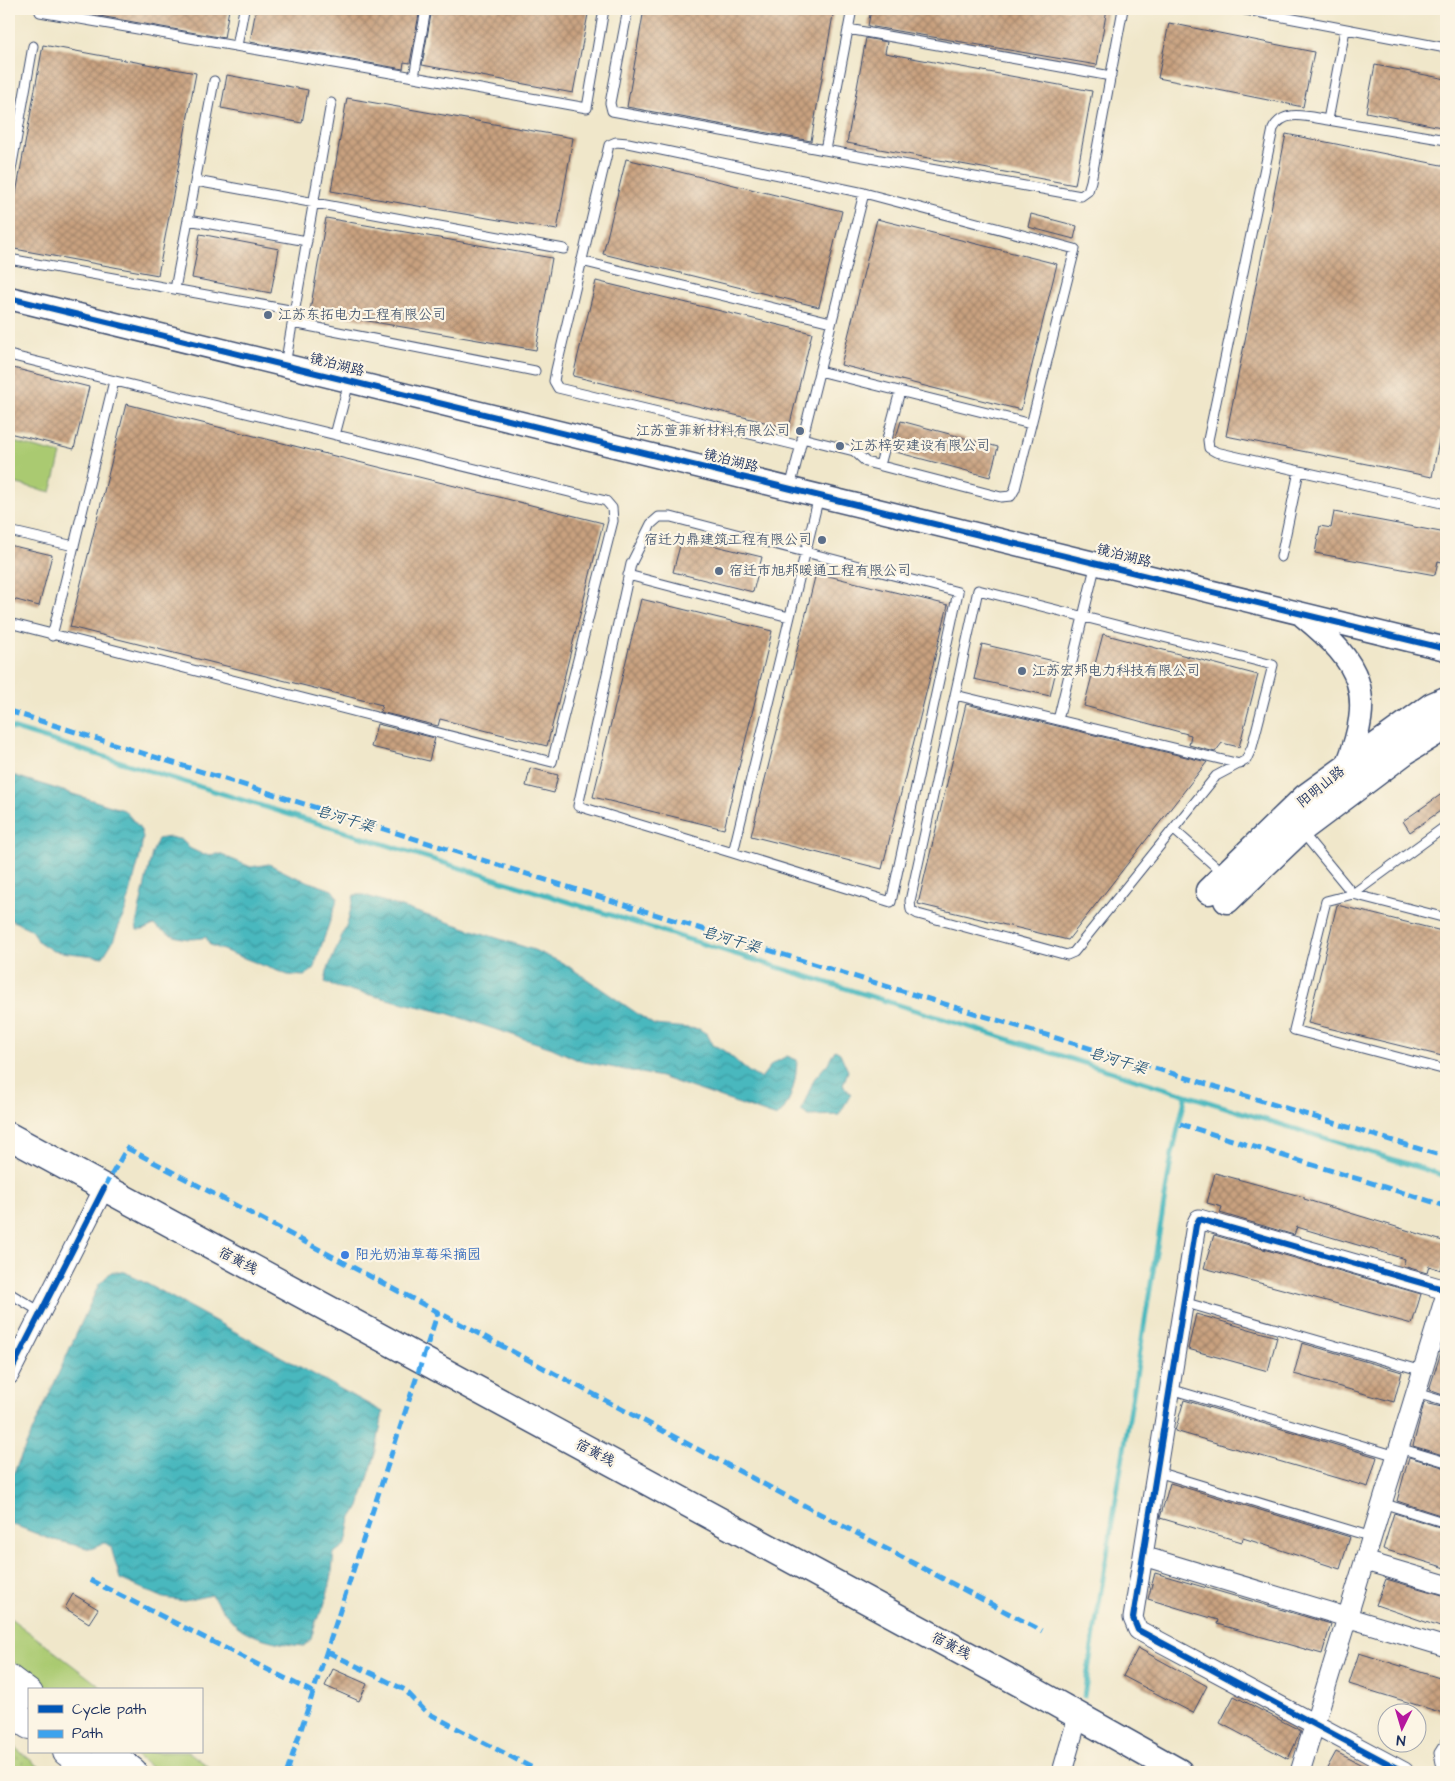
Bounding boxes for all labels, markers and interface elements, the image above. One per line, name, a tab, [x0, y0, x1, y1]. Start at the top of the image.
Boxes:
place label: 江苏东拓电力工程有限公司	[278, 305, 446, 325]
marker: 江苏东拓电力工程有限公司	[262, 309, 274, 321]
street label: 镜泊湖路	[307, 349, 367, 381]
place label: 江苏萱菲新材料有限公司	[636, 421, 790, 441]
marker: 江苏萱菲新材料有限公司	[794, 425, 806, 437]
place label: 江苏梓安建设有限公司	[850, 436, 990, 456]
marker: 江苏梓安建设有限公司	[834, 440, 846, 452]
street label: 镜泊湖路	[701, 445, 761, 477]
place label: 宿迁力鼎建筑工程有限公司	[644, 530, 812, 550]
marker: 宿迁力鼎建筑工程有限公司	[816, 534, 828, 546]
street label: 镜泊湖路	[1094, 540, 1154, 572]
place label: 宿迁市旭邦暖通工程有限公司	[729, 561, 911, 581]
marker: 宿迁市旭邦暖通工程有限公司	[713, 565, 725, 577]
place label: 江苏宏邦电力科技有限公司	[1032, 661, 1200, 681]
marker: 江苏宏邦电力科技有限公司	[1016, 665, 1028, 677]
street label: 阳明山路	[1293, 762, 1349, 812]
water label: 皂河干渠	[313, 800, 379, 838]
water label: 皂河干渠	[699, 921, 765, 959]
water label: 皂河干渠	[1086, 1042, 1152, 1080]
street label: 宿黄线	[215, 1242, 261, 1280]
place label: 阳光奶油草莓采摘园	[355, 1245, 481, 1265]
marker: 阳光奶油草莓采摘园	[339, 1249, 351, 1261]
street label: 宿黄线	[572, 1434, 618, 1472]
street label: 宿黄线	[928, 1627, 974, 1665]
legend	[28, 1688, 202, 1754]
text: Cycle path	[72, 1699, 147, 1721]
north arrow	[1378, 1704, 1428, 1754]
text: Path	[72, 1723, 103, 1744]
text: N	[1395, 1730, 1406, 1750]

